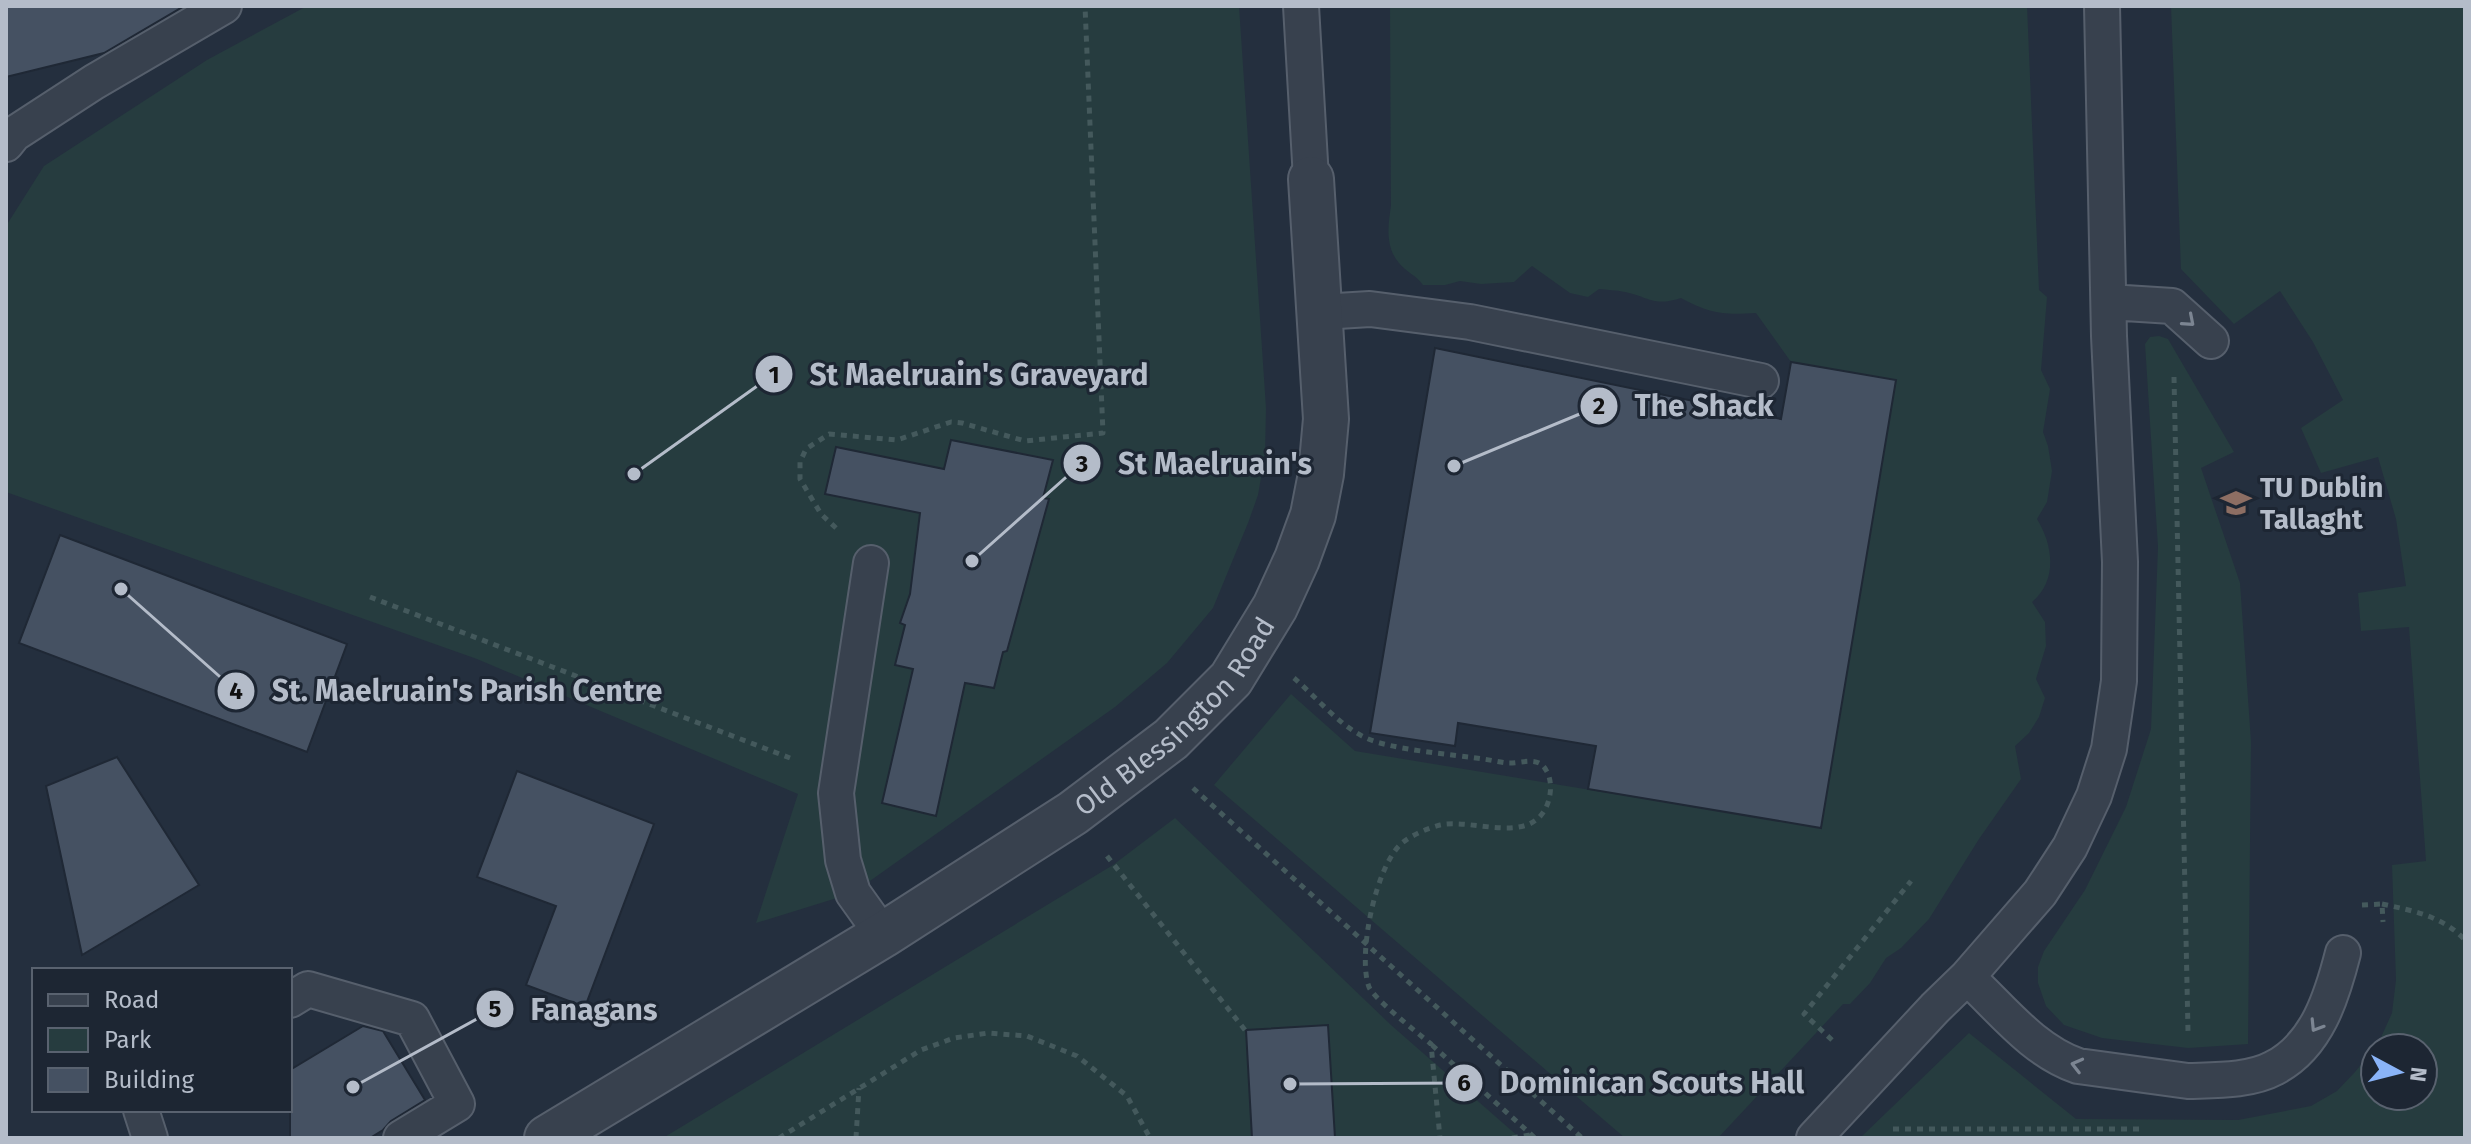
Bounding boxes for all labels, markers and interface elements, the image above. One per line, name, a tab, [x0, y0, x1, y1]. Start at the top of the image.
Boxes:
one-way arrow	[2180, 311, 2195, 326]
callout: St Maelruain's Graveyard	[754, 347, 1165, 401]
text: St Maelruain's Graveyard	[809, 357, 1149, 393]
text: 1	[768, 361, 780, 389]
callout: The Shack	[1579, 379, 1790, 433]
text: The Shack	[1634, 388, 1774, 424]
text: 2	[1593, 392, 1605, 420]
callout: St Maelruain's	[1062, 436, 1328, 490]
text: St Maelruain's	[1118, 446, 1312, 482]
text: 3	[1075, 450, 1088, 478]
place label: TU Dublin Tallaght	[2260, 471, 2383, 536]
school or university icon: TU Dublin Tallaght	[2219, 486, 2253, 520]
street label: Old Blessington Road	[1068, 611, 1281, 823]
callout: St. Maelruain's Parish Centre	[216, 664, 678, 718]
text: St. Maelruain's Parish Centre	[272, 673, 662, 709]
text: 4	[229, 677, 243, 705]
legend	[32, 968, 292, 1112]
callout: Fanagans	[475, 982, 674, 1036]
text: Road	[104, 986, 159, 1014]
text: Fanagans	[531, 992, 657, 1028]
text: 5	[489, 995, 502, 1023]
one-way arrow	[2310, 1017, 2325, 1032]
text: Park	[104, 1026, 152, 1054]
north arrow	[2359, 1032, 2439, 1112]
callout: Dominican Scouts Hall	[1444, 1056, 1820, 1110]
one-way arrow	[2071, 1057, 2085, 1074]
text: Dominican Scouts Hall	[1500, 1065, 1804, 1101]
text: N	[2404, 1065, 2433, 1083]
text: Building	[104, 1066, 194, 1094]
text: 6	[1457, 1069, 1471, 1097]

